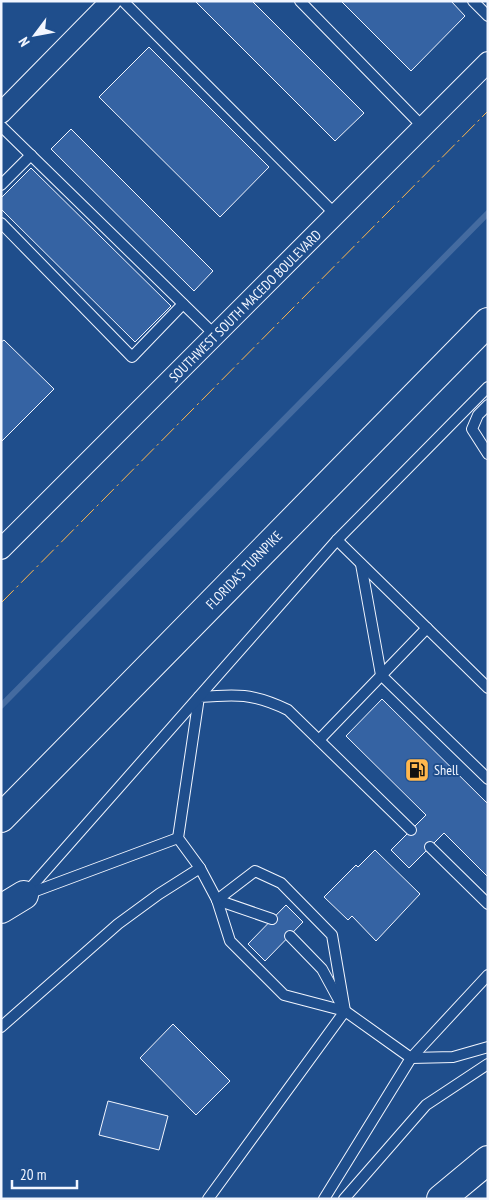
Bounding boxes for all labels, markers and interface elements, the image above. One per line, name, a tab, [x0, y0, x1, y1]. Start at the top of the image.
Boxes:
north arrow	[10, 10, 60, 60]
text: N	[14, 34, 34, 50]
street label: SOUTHWEST SOUTH MACEDO BOULEVARD	[165, 226, 325, 386]
street label: FLORIDA'S TURNPIKE	[202, 527, 286, 613]
fuel station icon: Shell	[404, 757, 430, 783]
place label: Shell	[434, 761, 459, 779]
scale bar	[12, 1158, 78, 1190]
text: 20 m	[20, 1165, 46, 1184]

